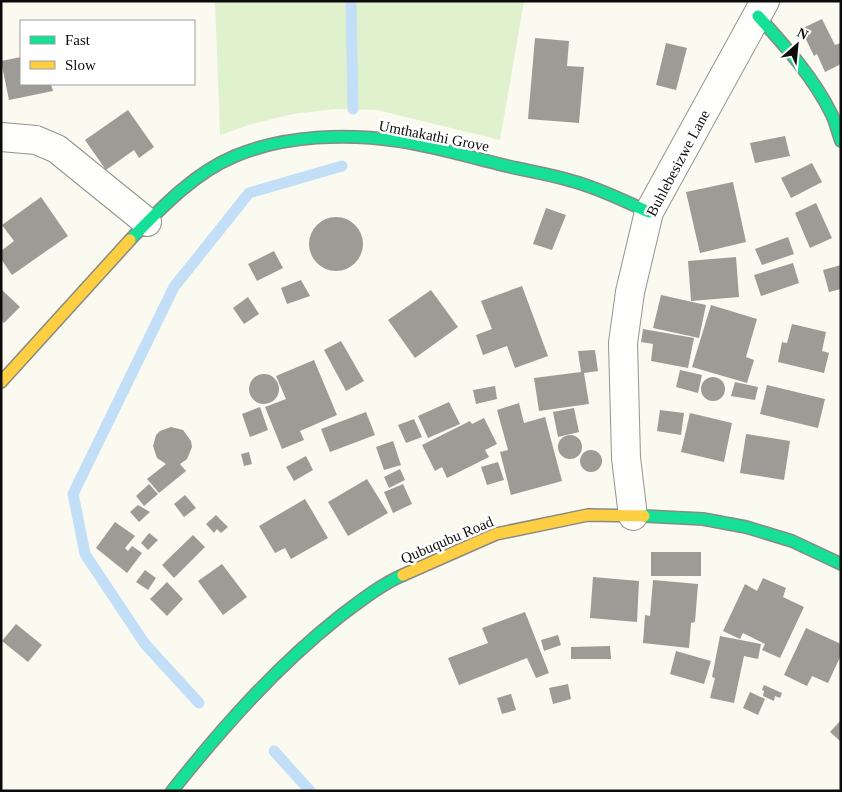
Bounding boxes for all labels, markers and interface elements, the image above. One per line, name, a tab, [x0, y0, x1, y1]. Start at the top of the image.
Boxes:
legend	[20, 20, 195, 85]
north arrow	[772, 20, 822, 70]
text: N	[795, 25, 811, 43]
text: Fast	[65, 32, 91, 48]
text: Slow	[65, 57, 96, 73]
street label: Buhlebesizwe Lane	[643, 107, 713, 219]
street label: Umthakathi Grove	[377, 117, 491, 155]
street label: Qubuqubu Road	[398, 513, 496, 567]

